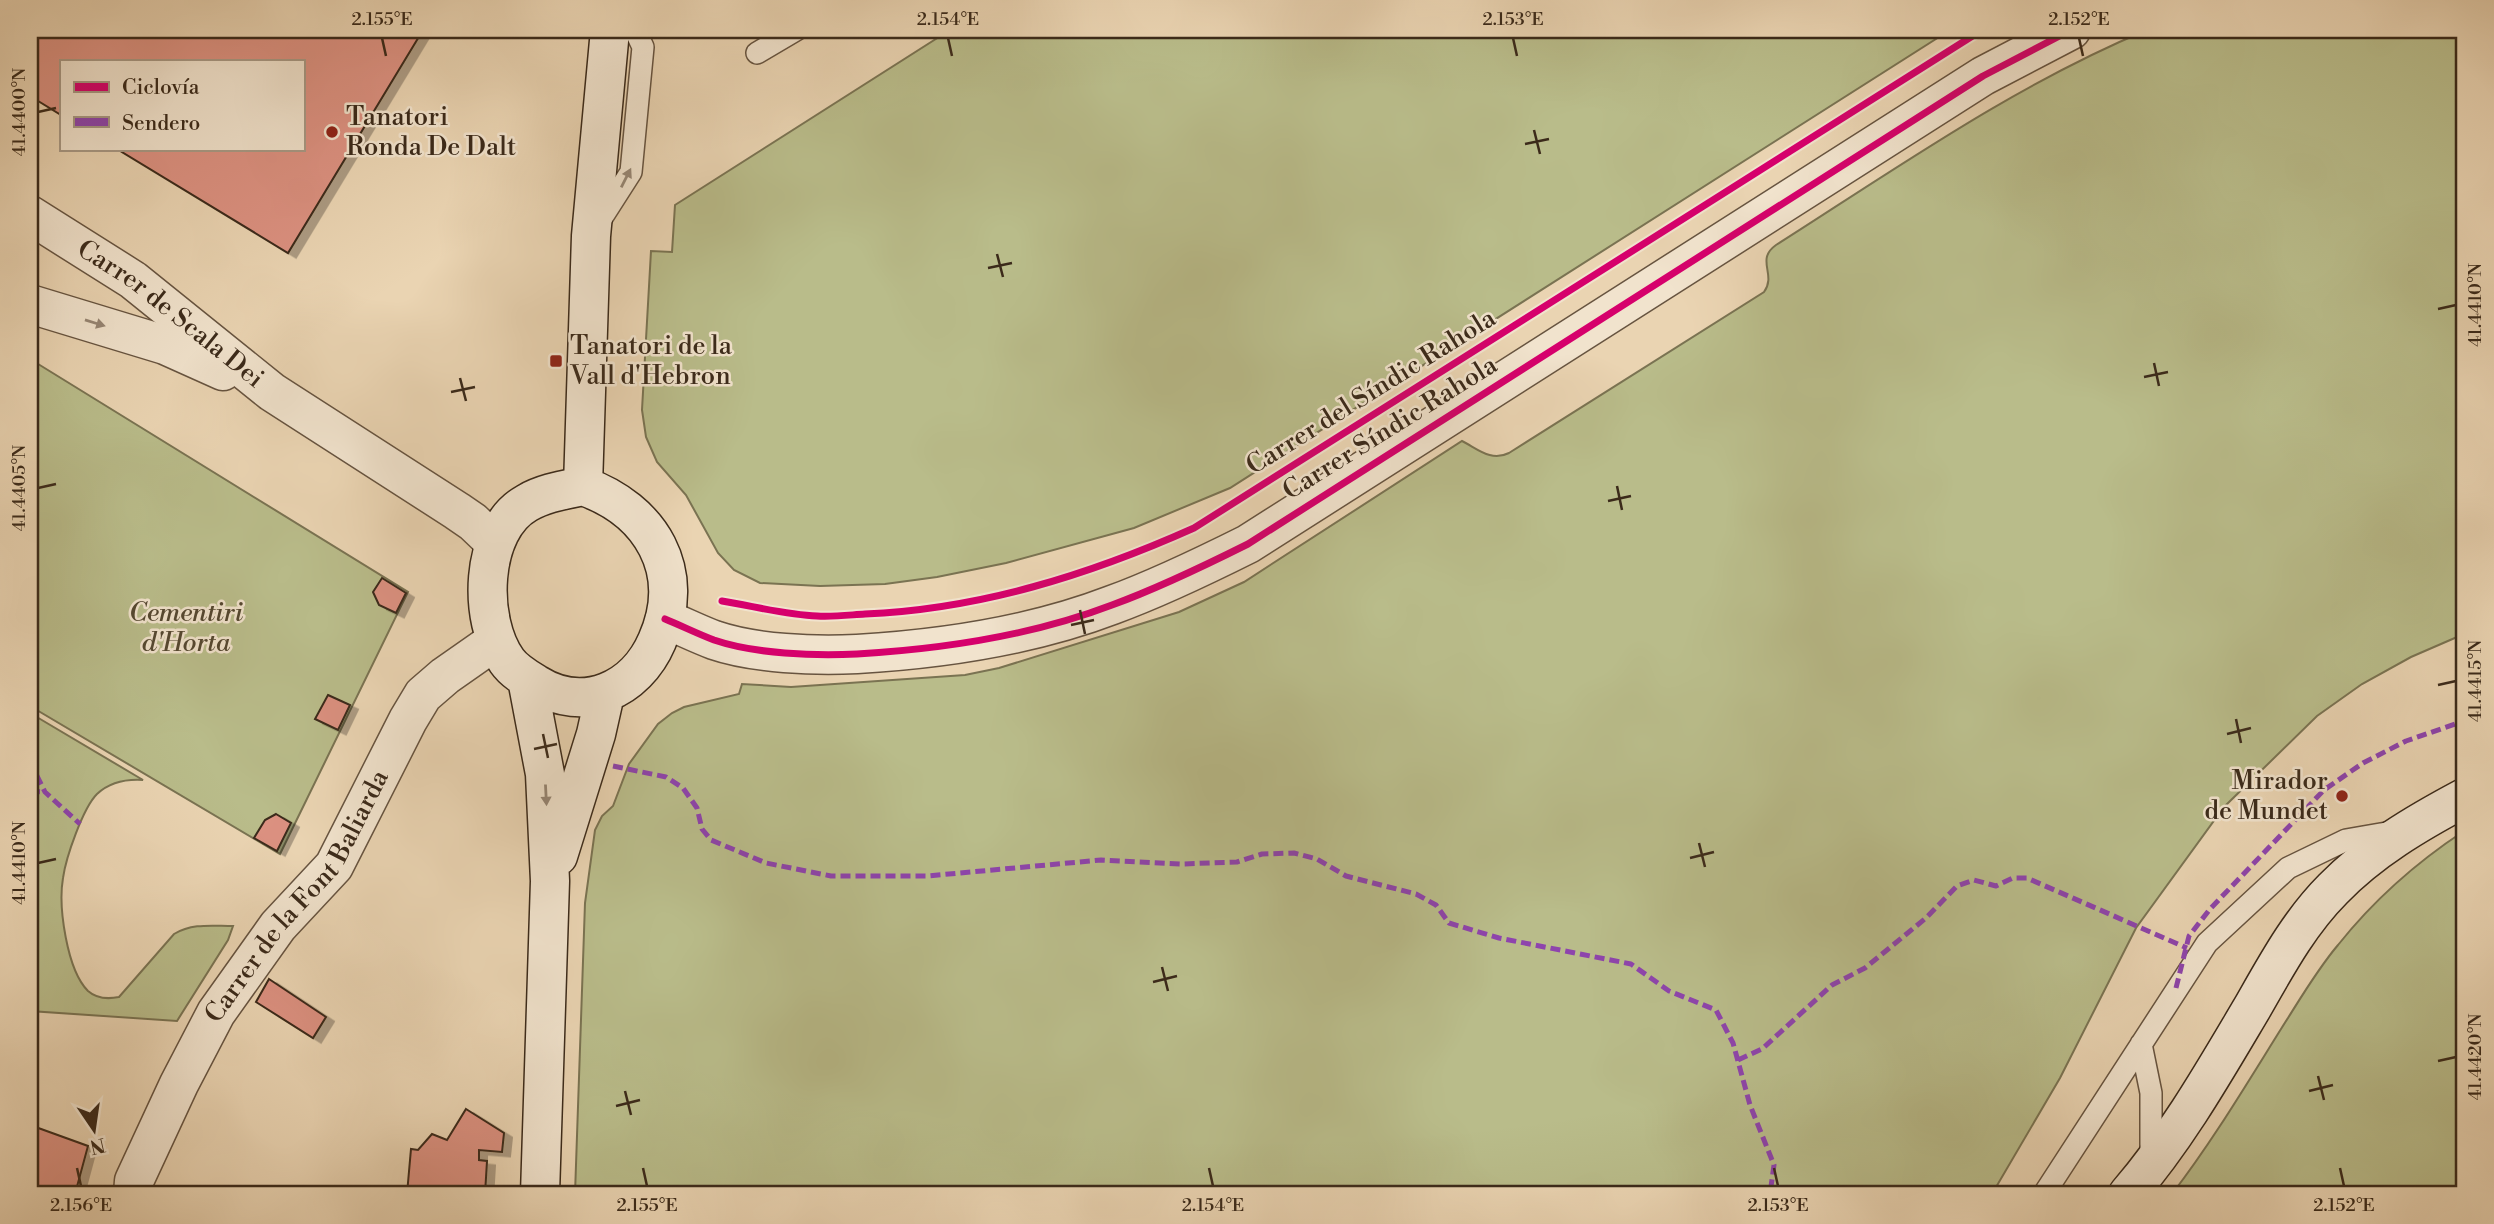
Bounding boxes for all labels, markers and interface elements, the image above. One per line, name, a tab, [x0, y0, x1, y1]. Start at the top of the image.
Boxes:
text: 2.155°E	[351, 8, 413, 31]
text: 2.154°E	[917, 8, 979, 31]
text: 2.153°E	[1482, 8, 1544, 31]
text: 2.152°E	[2048, 8, 2110, 31]
legend	[60, 60, 304, 150]
text: 41.4400°N	[8, 67, 31, 156]
text: Ciclovía	[122, 75, 200, 101]
place label: Tanatori Ronda De Dalt	[346, 101, 516, 163]
text: Sendero	[122, 111, 200, 137]
marker: Tanatori Ronda De Dalt	[324, 124, 340, 140]
one-way arrow	[621, 168, 632, 188]
street label: Carrer de Scala Dei	[71, 233, 270, 395]
text: 41.4410°N	[2464, 263, 2487, 347]
street label: Carrer del Síndic Rahola	[1240, 302, 1502, 482]
one-way arrow	[85, 318, 106, 329]
place label: Tanatori de la Vall d'Hebron	[569, 330, 733, 392]
street label: Carrer Síndic Rahola	[1277, 349, 1504, 507]
marker: Tanatori de la Vall d'Hebron	[548, 353, 564, 369]
text: 41.4405°N	[8, 444, 31, 531]
park label: Cementiri d'Horta	[129, 597, 244, 659]
text: 41.4415°N	[2464, 639, 2487, 722]
street label: Carrer de la Font Baliarda	[198, 764, 396, 1029]
place label: Mirador de Mundet	[2204, 765, 2328, 827]
one-way arrow	[540, 784, 551, 806]
marker: Mirador de Mundet	[2334, 788, 2350, 804]
text: 41.4410°N	[8, 821, 31, 905]
text: 41.4420°N	[2464, 1013, 2487, 1100]
north arrow	[60, 1094, 130, 1164]
text: N	[88, 1132, 108, 1159]
text: 2.156°E	[50, 1194, 112, 1217]
text: 2.155°E	[616, 1194, 678, 1217]
text: 2.154°E	[1182, 1194, 1244, 1217]
text: 2.153°E	[1747, 1194, 1809, 1217]
text: 2.152°E	[2313, 1194, 2375, 1217]

